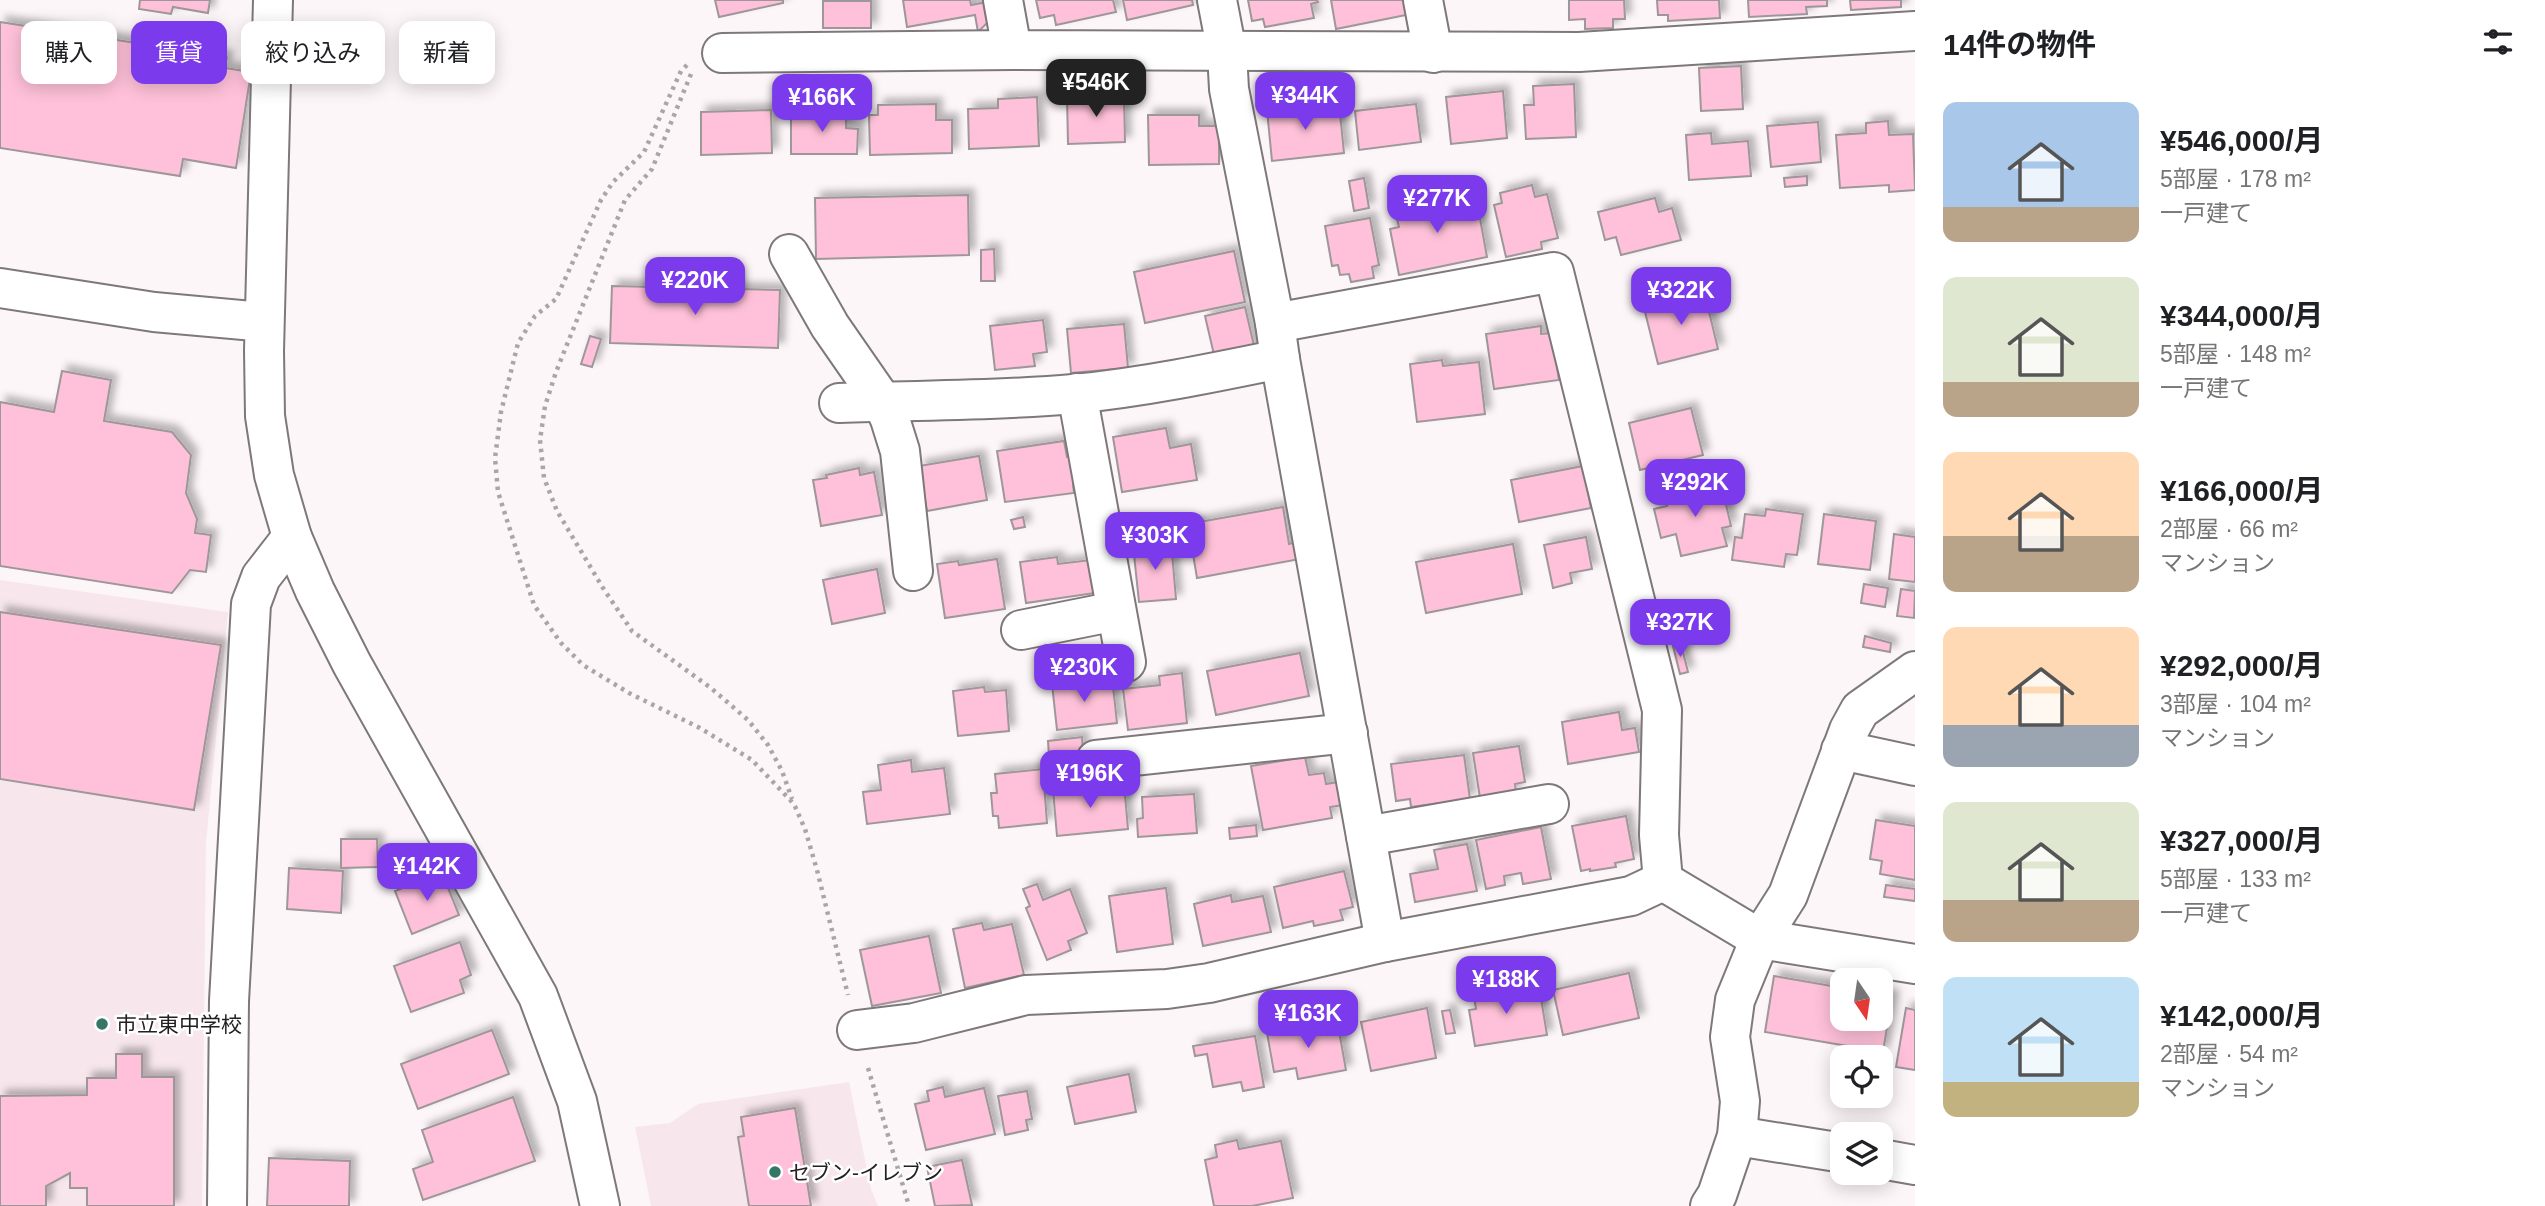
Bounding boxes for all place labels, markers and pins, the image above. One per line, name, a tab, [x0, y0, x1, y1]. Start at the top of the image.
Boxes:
pin: ¥546K	[1047, 60, 1145, 119]
pin: ¥344K	[1256, 72, 1354, 132]
pin: ¥166K	[773, 74, 871, 134]
pin: ¥277K	[1388, 176, 1486, 235]
pin: ¥220K	[646, 258, 744, 317]
pin: ¥322K	[1632, 268, 1730, 327]
pin: ¥292K	[1646, 460, 1744, 519]
pin: ¥303K	[1106, 512, 1204, 572]
pin: ¥327K	[1631, 600, 1729, 659]
pin: ¥230K	[1035, 644, 1133, 704]
pin: ¥196K	[1041, 750, 1139, 810]
pin: ¥142K	[378, 844, 476, 903]
pin: ¥188K	[1457, 956, 1555, 1016]
pin: ¥163K	[1259, 990, 1357, 1050]
place label: 市立東中学校	[116, 1013, 242, 1036]
marker: 市立東中学校	[94, 1016, 110, 1032]
place label: セブン-イレブン	[789, 1161, 943, 1184]
marker: セブン-イレブン	[767, 1164, 783, 1180]

